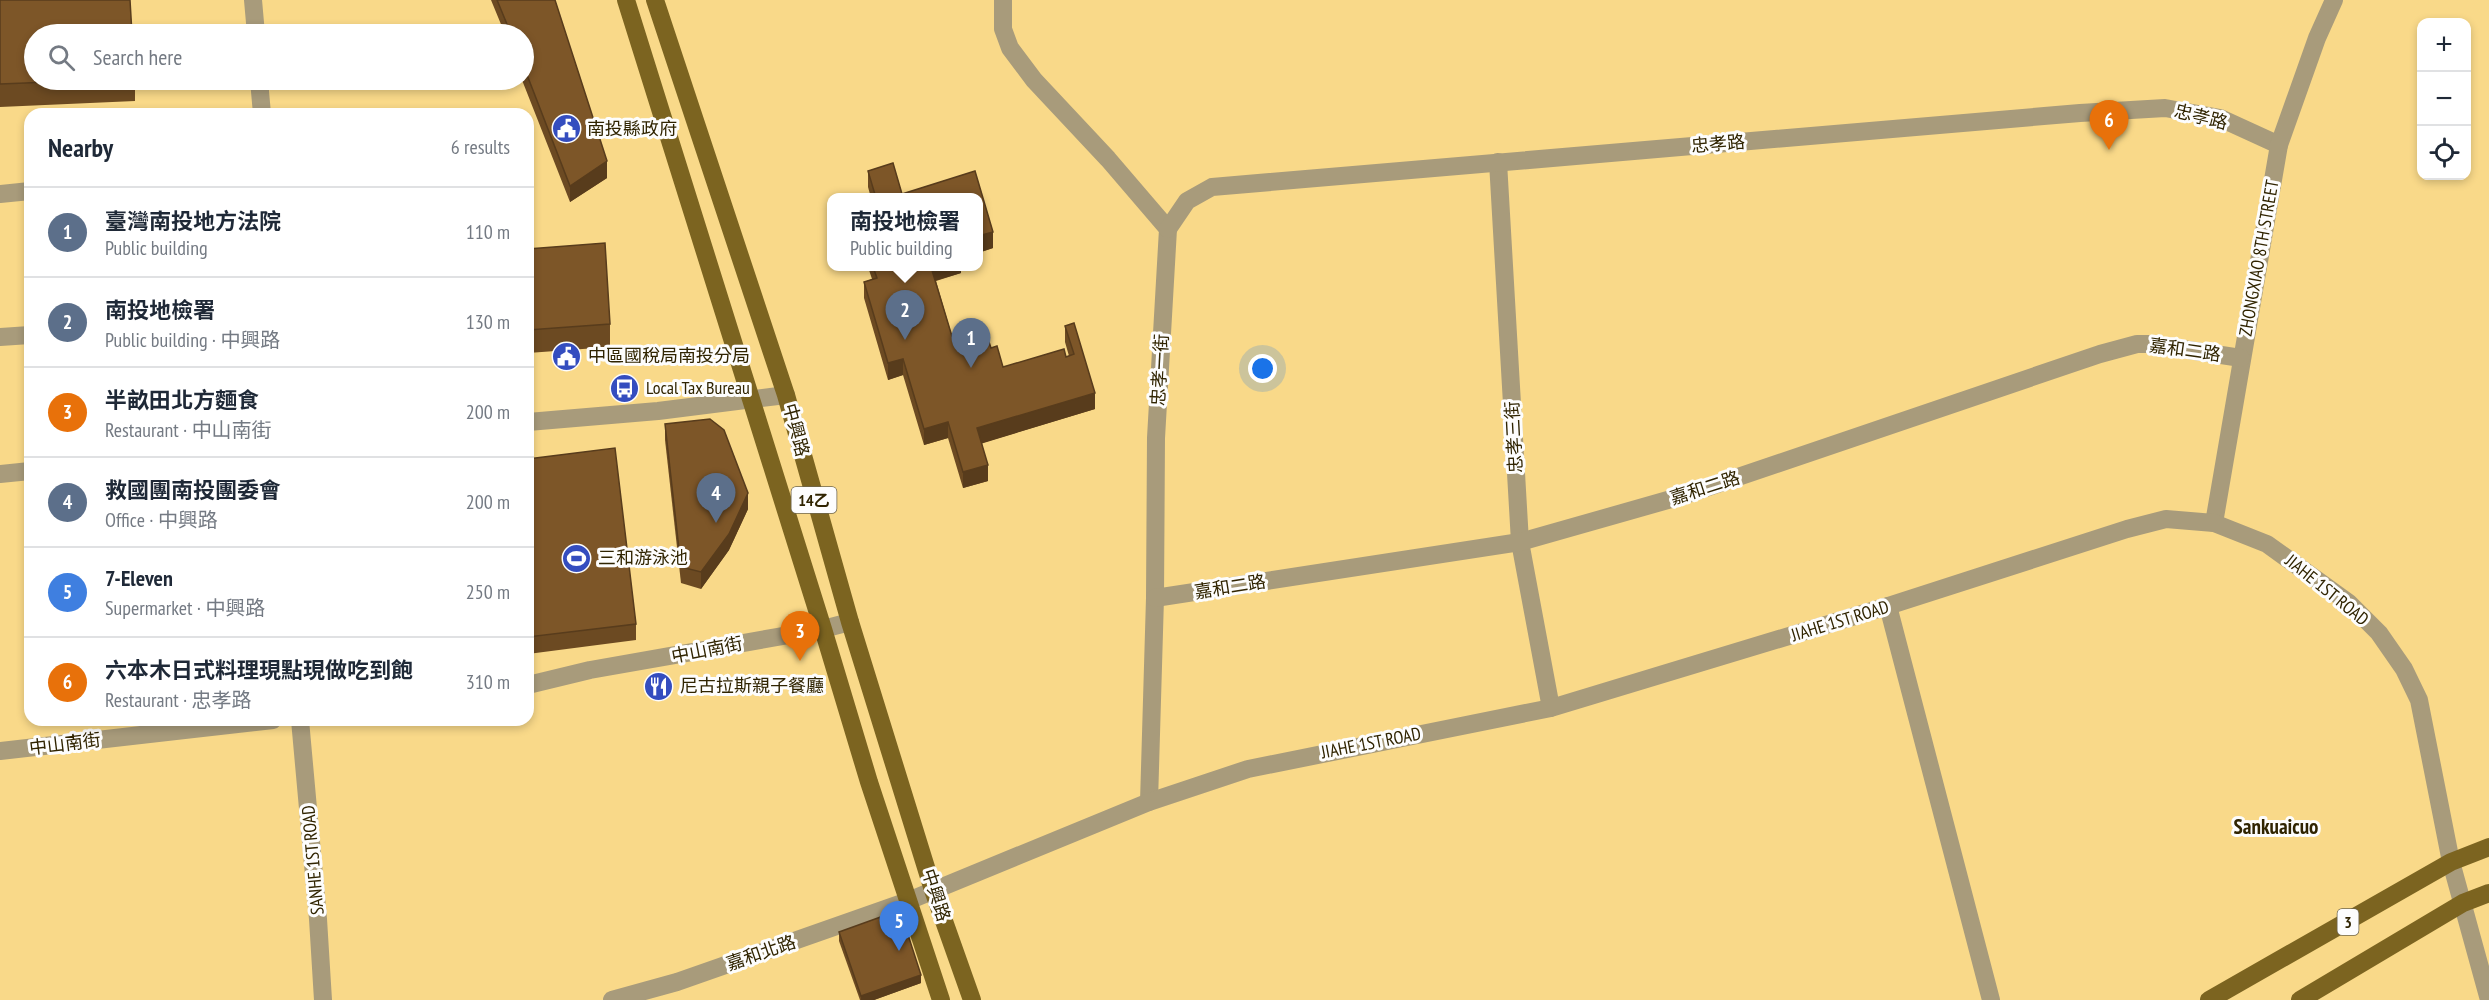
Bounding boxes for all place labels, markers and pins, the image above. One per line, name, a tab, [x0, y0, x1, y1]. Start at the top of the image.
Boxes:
pin: 6	[2090, 100, 2128, 150]
public building icon: 南投縣政府	[550, 113, 582, 145]
place label: 南投縣政府	[587, 117, 677, 140]
pin: 2	[886, 290, 924, 340]
pin: 1	[952, 318, 990, 368]
public building icon: 中區國稅局南投分局	[551, 340, 583, 372]
place label: 中區國稅局南投分局	[588, 344, 750, 367]
bus stop icon: Local Tax Bureau	[609, 372, 641, 404]
place label: Local Tax Bureau	[646, 376, 750, 399]
pin: 4	[696, 474, 736, 523]
sports icon: 三和游泳池	[561, 542, 593, 574]
place label: 三和游泳池	[598, 546, 688, 569]
pin: 3	[780, 612, 820, 661]
restaurant icon: 尼古拉斯親子餐廳	[643, 670, 675, 702]
place label: 尼古拉斯親子餐廳	[680, 674, 824, 697]
pin: 5	[880, 902, 918, 951]

